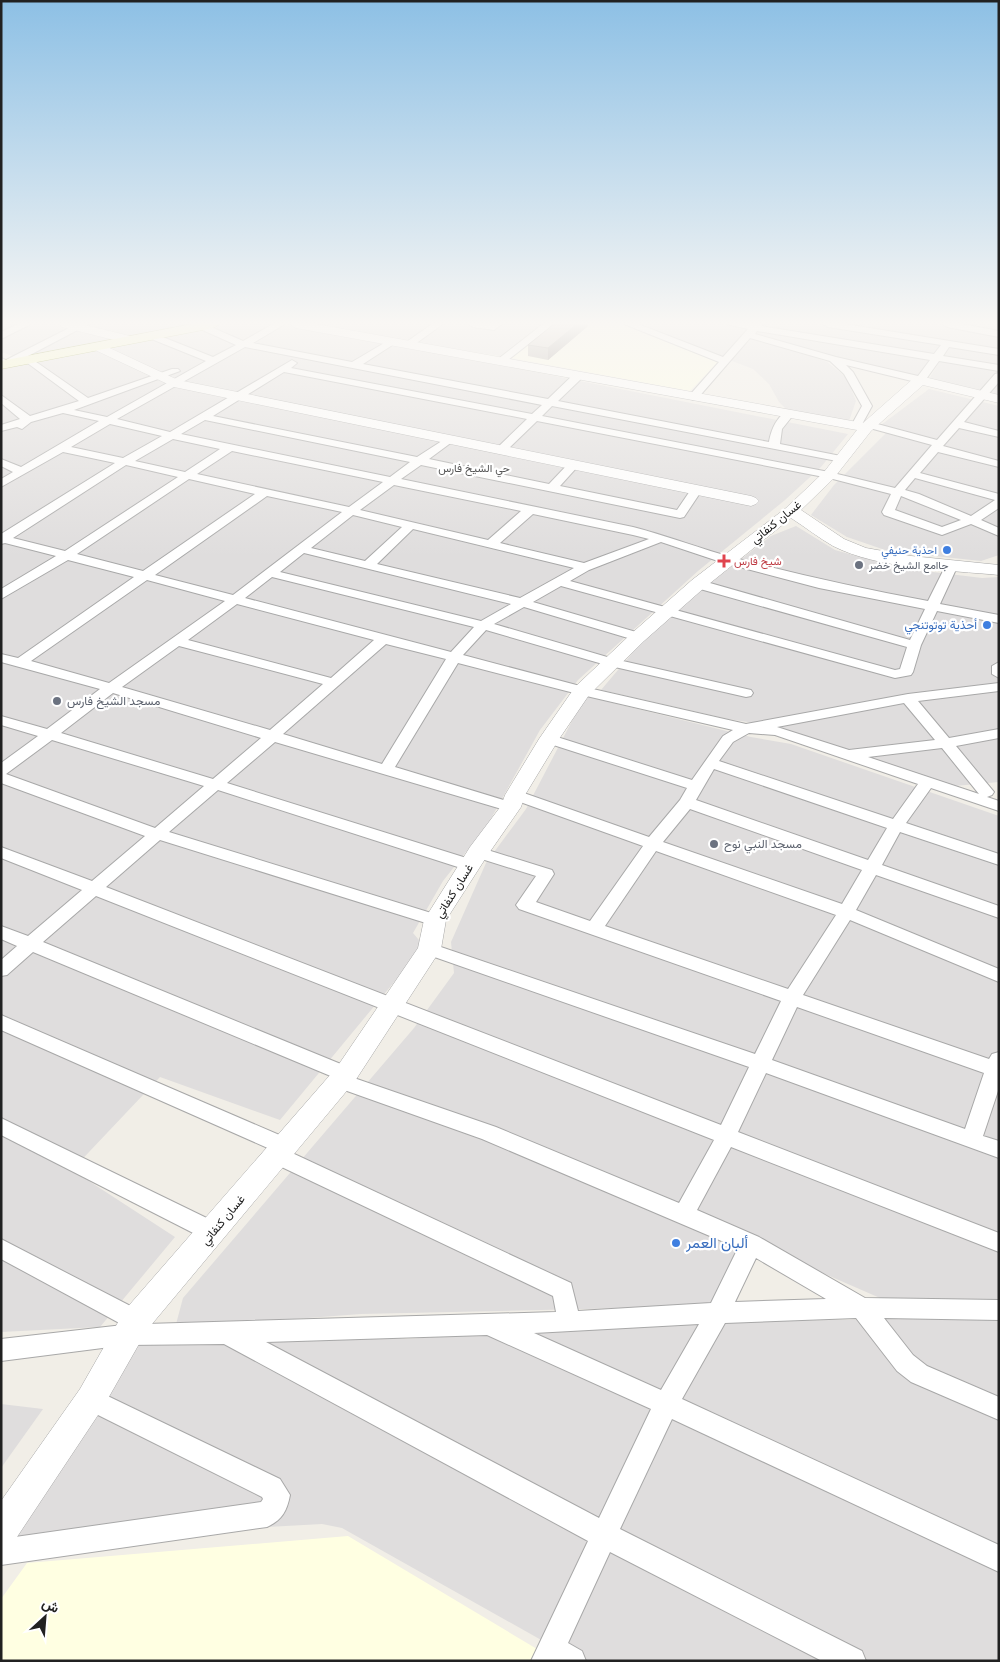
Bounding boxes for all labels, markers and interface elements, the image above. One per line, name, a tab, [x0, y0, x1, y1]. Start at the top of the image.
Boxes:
district label: حي الشيخ فارس	[438, 462, 510, 478]
street label: غسان كنفاتي	[748, 497, 806, 549]
place label: احذية حنيفي	[881, 544, 937, 560]
marker: احذية حنيفي	[941, 544, 953, 556]
marker: شيخ فارس	[718, 555, 730, 567]
place label: شيخ فارس	[734, 555, 782, 569]
marker: جاامع الشيخ خضر	[853, 559, 865, 571]
place label: جاامع الشيخ خضر	[868, 559, 949, 573]
place label: أحذية توتوتنجي	[904, 618, 977, 635]
marker: أحذية توتوتنجي	[981, 619, 993, 631]
place label: مسجد الشيخ فارس	[67, 694, 160, 710]
marker: مسجد الشيخ فارس	[51, 695, 63, 707]
place label: مسجد النبي نوح	[724, 837, 802, 854]
marker: مسجد النبي نوح	[708, 838, 720, 850]
street label: غسان كنفاتي	[432, 861, 479, 922]
street label: غسان كنفاتي	[198, 1192, 250, 1250]
place label: ألبان العمر	[685, 1234, 749, 1252]
marker: ألبان العمر	[670, 1237, 682, 1249]
north arrow	[20, 1592, 70, 1642]
text: ش	[39, 1594, 62, 1617]

